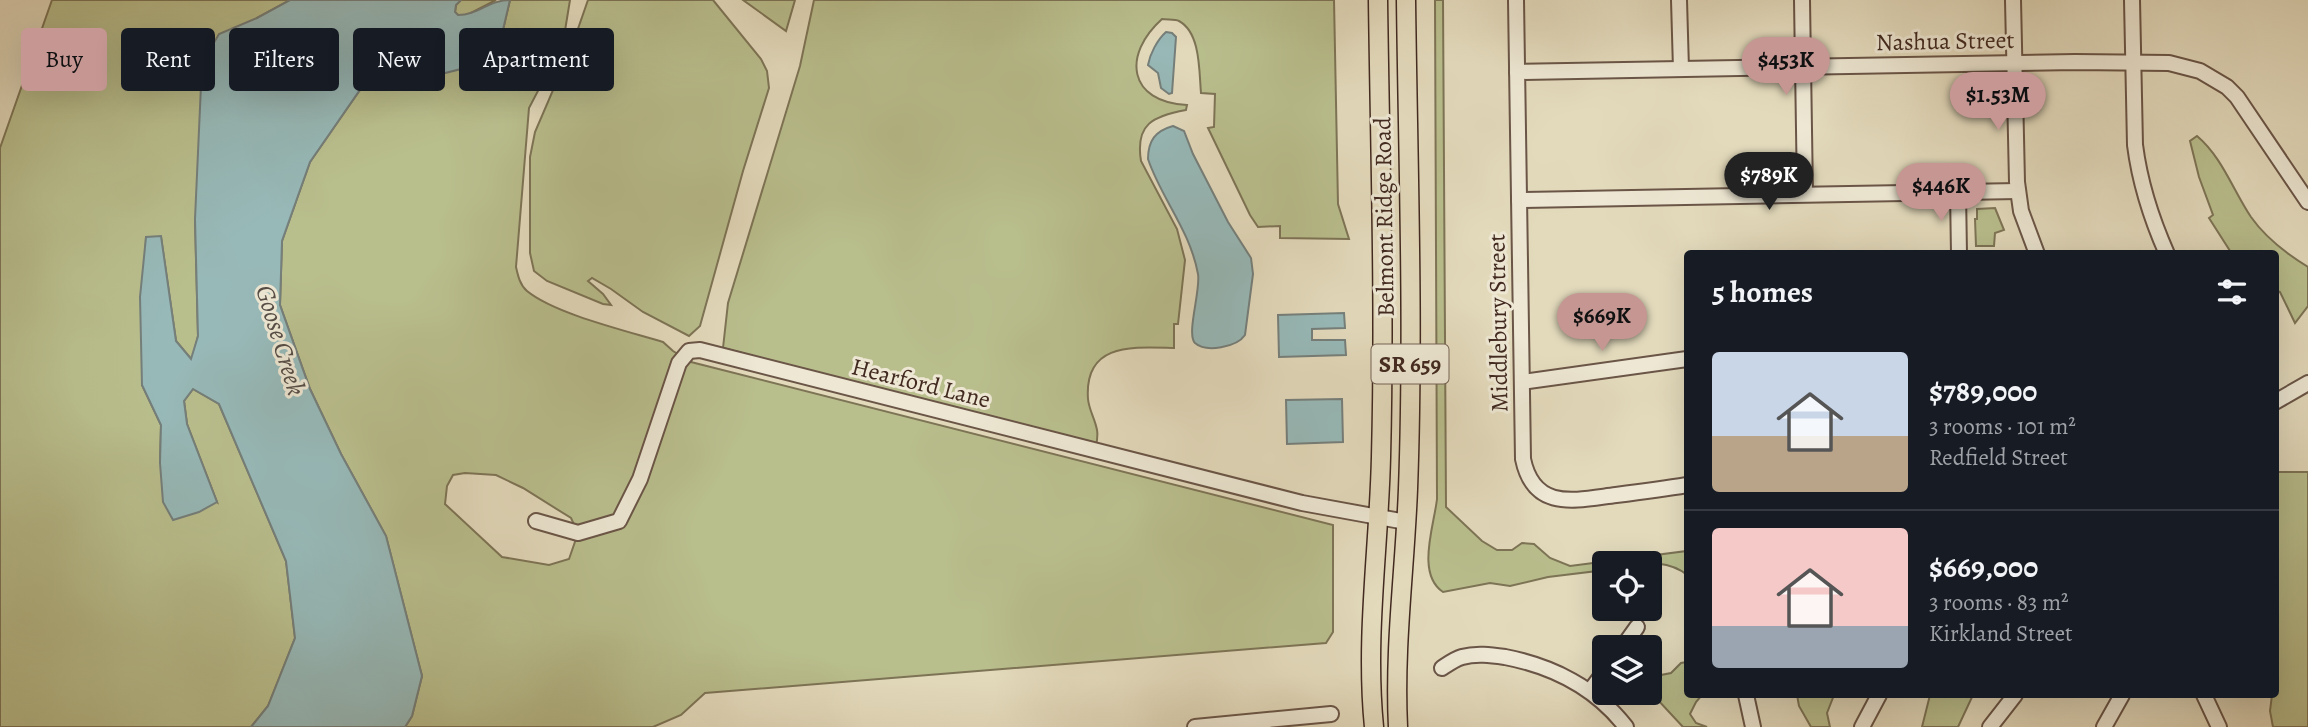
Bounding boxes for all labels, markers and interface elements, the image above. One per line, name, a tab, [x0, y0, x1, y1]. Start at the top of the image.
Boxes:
street label: Nashua Street	[1876, 24, 2015, 58]
chip: Buy	[21, 28, 107, 91]
chip: Rent	[121, 28, 215, 91]
chip: Filters	[229, 28, 339, 91]
chip: New	[353, 28, 445, 91]
chip: Apartment	[459, 28, 614, 91]
pin: $453K	[1737, 38, 1835, 97]
text: $453K	[1758, 44, 1814, 75]
pin: $1.53M	[1941, 72, 2055, 132]
text: $1.53M	[1966, 79, 2030, 110]
street label: Belmont Ridge Road	[1366, 117, 1402, 317]
pin: $789K	[1720, 152, 1818, 212]
text: $789K	[1740, 159, 1798, 190]
pin: $446K	[1892, 164, 1990, 223]
text: $446K	[1912, 170, 1970, 201]
street label: Middlebury Street	[1480, 233, 1516, 412]
text: 5 homes	[1712, 272, 1813, 312]
icon: filters	[2213, 273, 2251, 311]
water label: Goose Creek	[247, 281, 314, 400]
pin: $669K	[1553, 294, 1651, 353]
text: $669K	[1573, 300, 1631, 331]
road number: SR 659	[1372, 344, 1448, 384]
street label: Hearford Lane	[848, 350, 994, 416]
text: $789,000	[1929, 371, 2037, 411]
icon: home	[1768, 380, 1852, 464]
text: 3 rooms · 101 m²	[1929, 411, 2076, 442]
text: Redfield Street	[1929, 442, 2068, 473]
text: $669,000	[1929, 547, 2038, 587]
map controls	[1592, 551, 1662, 705]
button: locate	[1592, 551, 1662, 621]
icon: home	[1768, 556, 1852, 640]
text: 3 rooms · 83 m²	[1929, 587, 2069, 618]
text: Kirkland Street	[1929, 618, 2073, 649]
button: layers	[1592, 635, 1662, 705]

